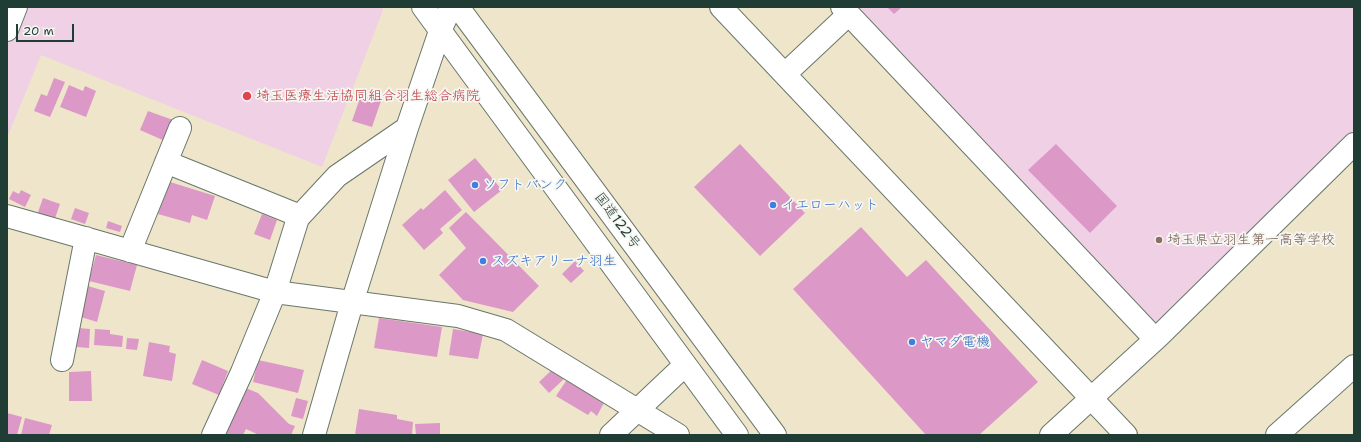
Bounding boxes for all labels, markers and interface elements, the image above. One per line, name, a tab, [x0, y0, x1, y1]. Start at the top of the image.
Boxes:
scale bar	[18, 16, 76, 42]
text: 20 m	[23, 23, 54, 39]
place label: 埼玉医療生活協同組合羽生総合病院	[256, 88, 480, 104]
marker: 埼玉医療生活協同組合羽生総合病院	[241, 90, 253, 102]
place label: ソフトバンク	[483, 177, 567, 193]
marker: ソフトバンク	[470, 180, 480, 190]
street label: 国道122号	[590, 190, 644, 252]
place label: イエローハット	[781, 197, 879, 213]
marker: イエローハット	[768, 200, 778, 210]
place label: 埼玉県立羽生第一高等学校	[1167, 232, 1335, 248]
marker: 埼玉県立羽生第一高等学校	[1154, 235, 1164, 245]
place label: スズキアリーナ羽生	[491, 253, 617, 269]
marker: スズキアリーナ羽生	[478, 256, 488, 266]
place label: ヤマダ電機	[920, 334, 990, 350]
marker: ヤマダ電機	[907, 337, 917, 347]

